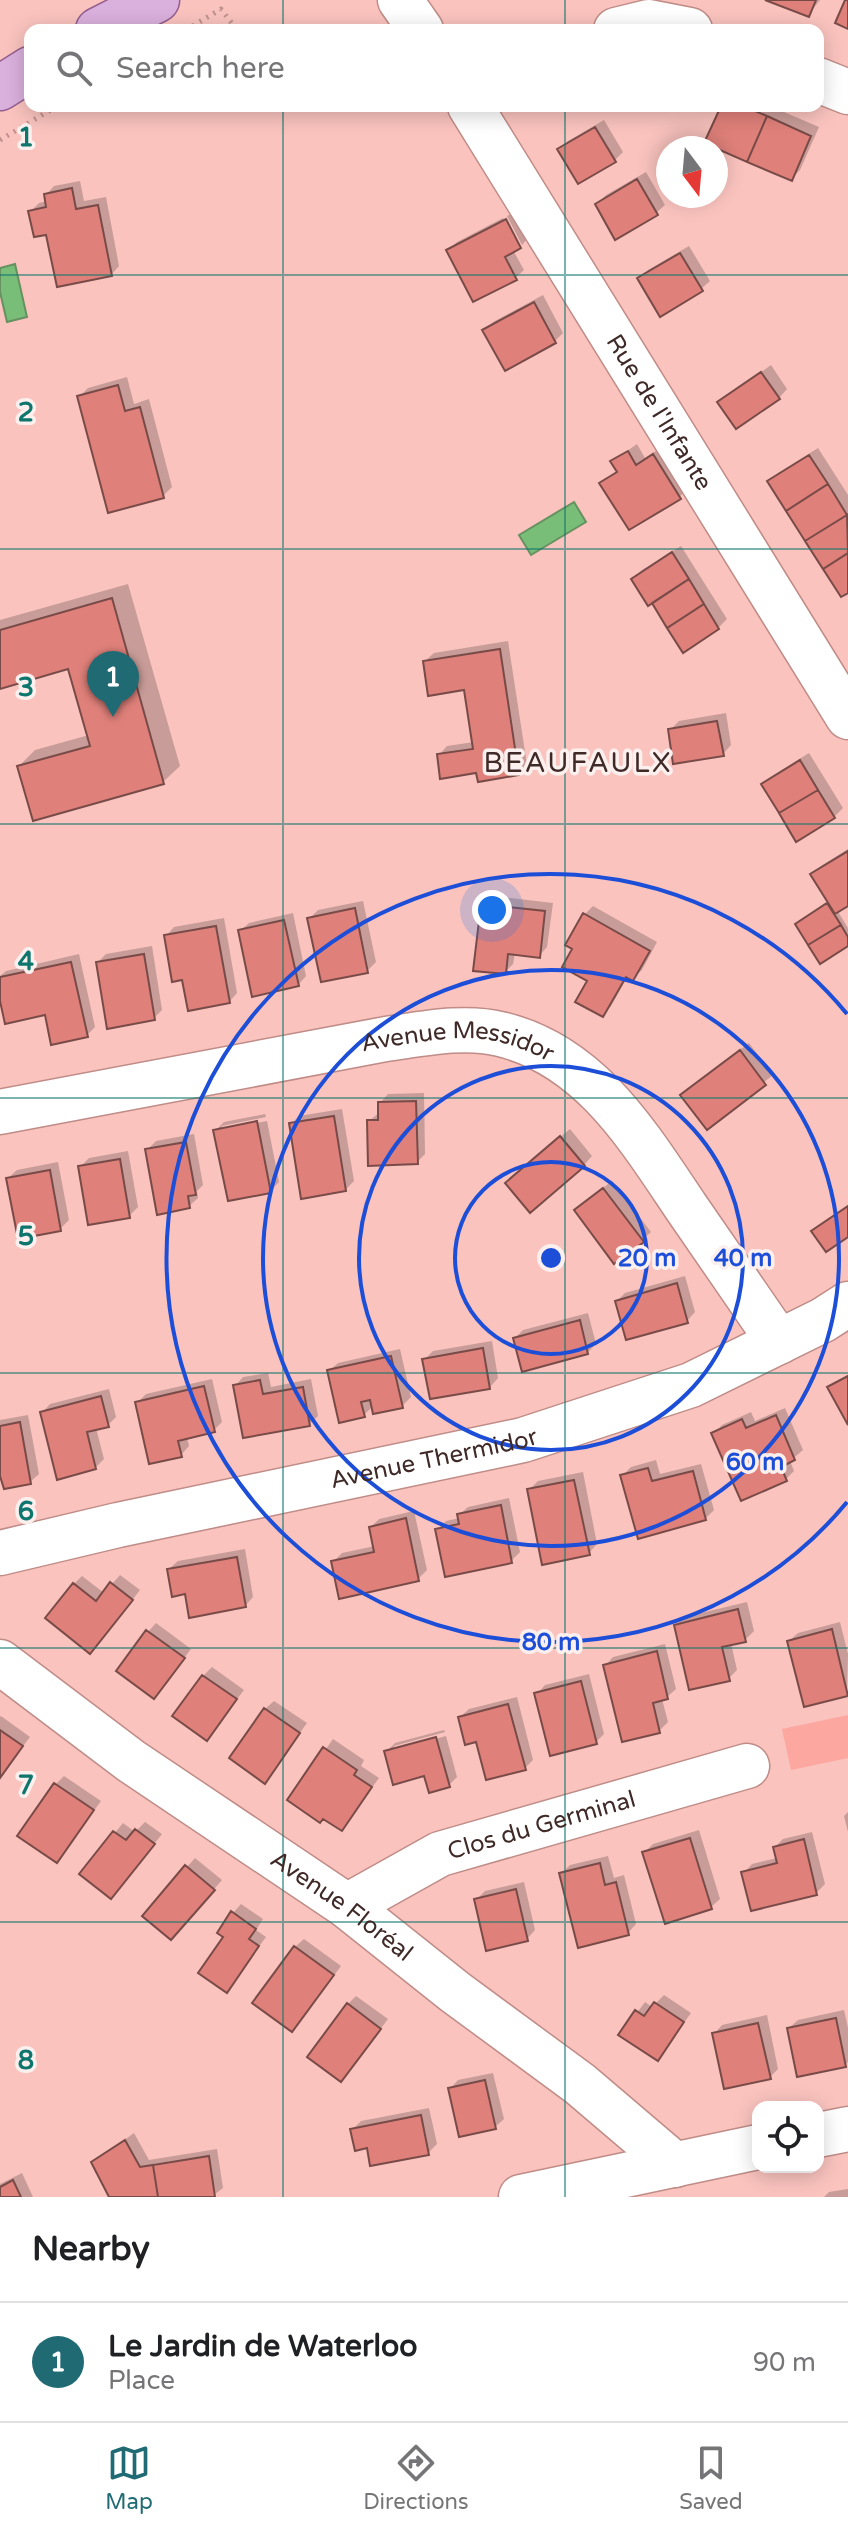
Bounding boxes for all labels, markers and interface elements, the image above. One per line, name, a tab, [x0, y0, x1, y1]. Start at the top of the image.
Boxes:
search box	[24, 24, 824, 112]
icon: search	[52, 46, 96, 90]
text: Search here	[116, 50, 285, 87]
text: 1	[18, 122, 34, 153]
north arrow	[656, 136, 728, 208]
street label: Rue de l'Infante	[600, 329, 718, 496]
text: 2	[18, 397, 34, 428]
pin: 1	[87, 651, 139, 717]
text: 3	[18, 672, 34, 703]
district label: BEAUFAULX	[484, 746, 672, 780]
your location	[472, 890, 512, 930]
text: 4	[18, 946, 34, 977]
street label: Avenue Messidor	[359, 1016, 560, 1068]
text: 5	[18, 1221, 34, 1252]
centre of rings	[537, 1244, 565, 1272]
text: 20 m	[618, 1244, 676, 1273]
text: 40 m	[714, 1244, 772, 1273]
street label: Avenue Thermidor	[328, 1422, 542, 1495]
text: 60 m	[726, 1448, 784, 1477]
text: 6	[18, 1496, 34, 1527]
text: 80 m	[522, 1628, 580, 1657]
text: 7	[18, 1770, 34, 1801]
street label: Clos du Germinal	[444, 1785, 639, 1866]
street label: Avenue Floréal	[265, 1845, 418, 1968]
text: 8	[18, 2045, 34, 2076]
map controls	[752, 2101, 824, 2173]
button: locate	[752, 2101, 824, 2173]
text: Nearby	[32, 2229, 150, 2270]
text: Le Jardin de Waterloo	[108, 2328, 417, 2365]
text: 1	[50, 2347, 66, 2378]
text: 90 m	[753, 2347, 816, 2378]
text: Place	[108, 2365, 175, 2396]
tab: Map	[105, 2441, 153, 2515]
tab: Directions	[363, 2441, 469, 2515]
tab: Saved	[679, 2441, 743, 2515]

